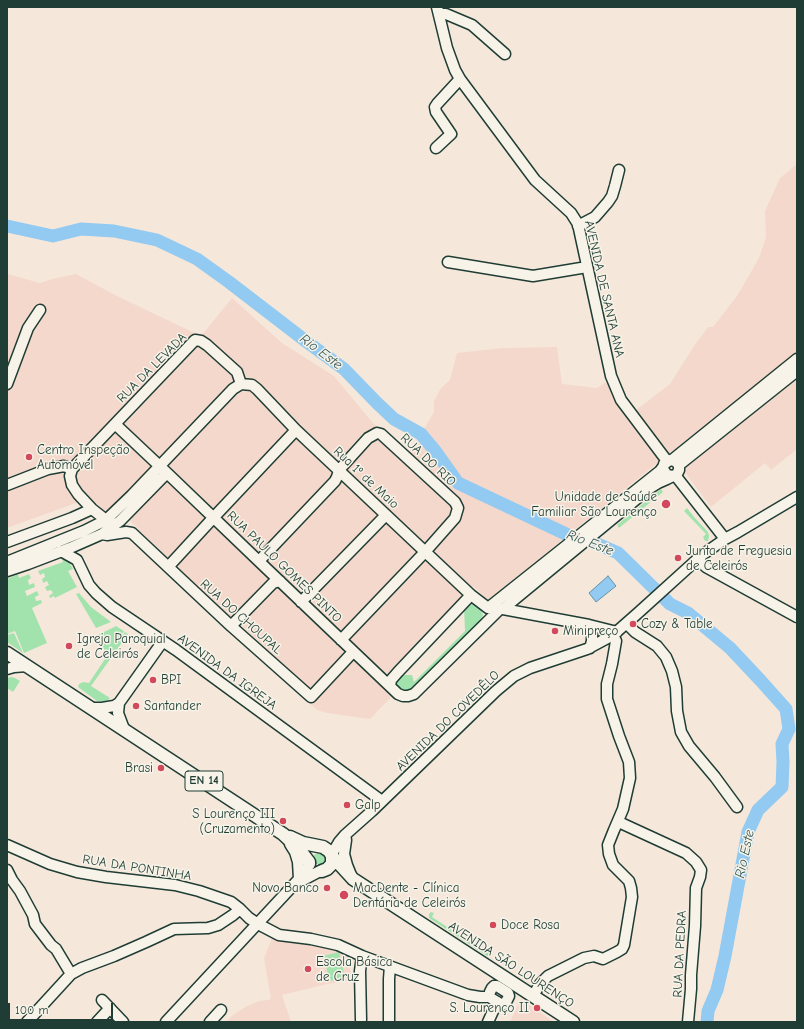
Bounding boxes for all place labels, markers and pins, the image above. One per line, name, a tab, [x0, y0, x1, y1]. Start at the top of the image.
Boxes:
place label: Centro Inspeção Automóvel	[37, 442, 130, 473]
marker: Centro Inspeção Automóvel	[24, 452, 34, 462]
place label: Unidade de Saúde Familiar São Lourenço	[531, 489, 657, 520]
marker: Unidade de Saúde Familiar São Lourenço	[660, 498, 672, 510]
place label: Junta de Freguesia de Celeirós	[686, 543, 792, 574]
marker: Junta de Freguesia de Celeirós	[673, 553, 683, 563]
place label: Cozy & Table	[641, 616, 713, 632]
marker: Cozy & Table	[628, 619, 638, 629]
place label: Minipreço	[563, 623, 618, 639]
marker: Minipreço	[550, 626, 560, 636]
place label: Igreja Paroquial de Celeirós	[77, 631, 166, 662]
marker: Igreja Paroquial de Celeirós	[64, 641, 74, 651]
place label: BPI	[161, 672, 181, 688]
marker: BPI	[148, 675, 158, 685]
place label: Santander	[144, 698, 201, 714]
marker: Santander	[131, 701, 141, 711]
place label: Brasi	[125, 760, 153, 776]
marker: Brasi	[156, 763, 166, 773]
place label: Galp	[355, 797, 381, 813]
marker: Galp	[342, 800, 352, 810]
place label: S Lourenço III (Cruzamento)	[192, 806, 275, 837]
marker: S Lourenço III (Cruzamento)	[278, 816, 288, 826]
place label: Novo Banco	[252, 880, 319, 896]
place label: MacDente - Clínica Dentária de Celeirós	[353, 880, 466, 911]
marker: Novo Banco	[322, 883, 332, 893]
marker: MacDente - Clínica Dentária de Celeirós	[338, 889, 350, 901]
place label: Doce Rosa	[501, 917, 560, 933]
marker: Doce Rosa	[488, 920, 498, 930]
place label: Escola Básica de Cruz	[316, 954, 392, 985]
marker: Escola Básica de Cruz	[303, 964, 313, 974]
place label: S. Lourenço II	[449, 1000, 529, 1016]
marker: S. Lourenço II	[532, 1003, 542, 1013]

